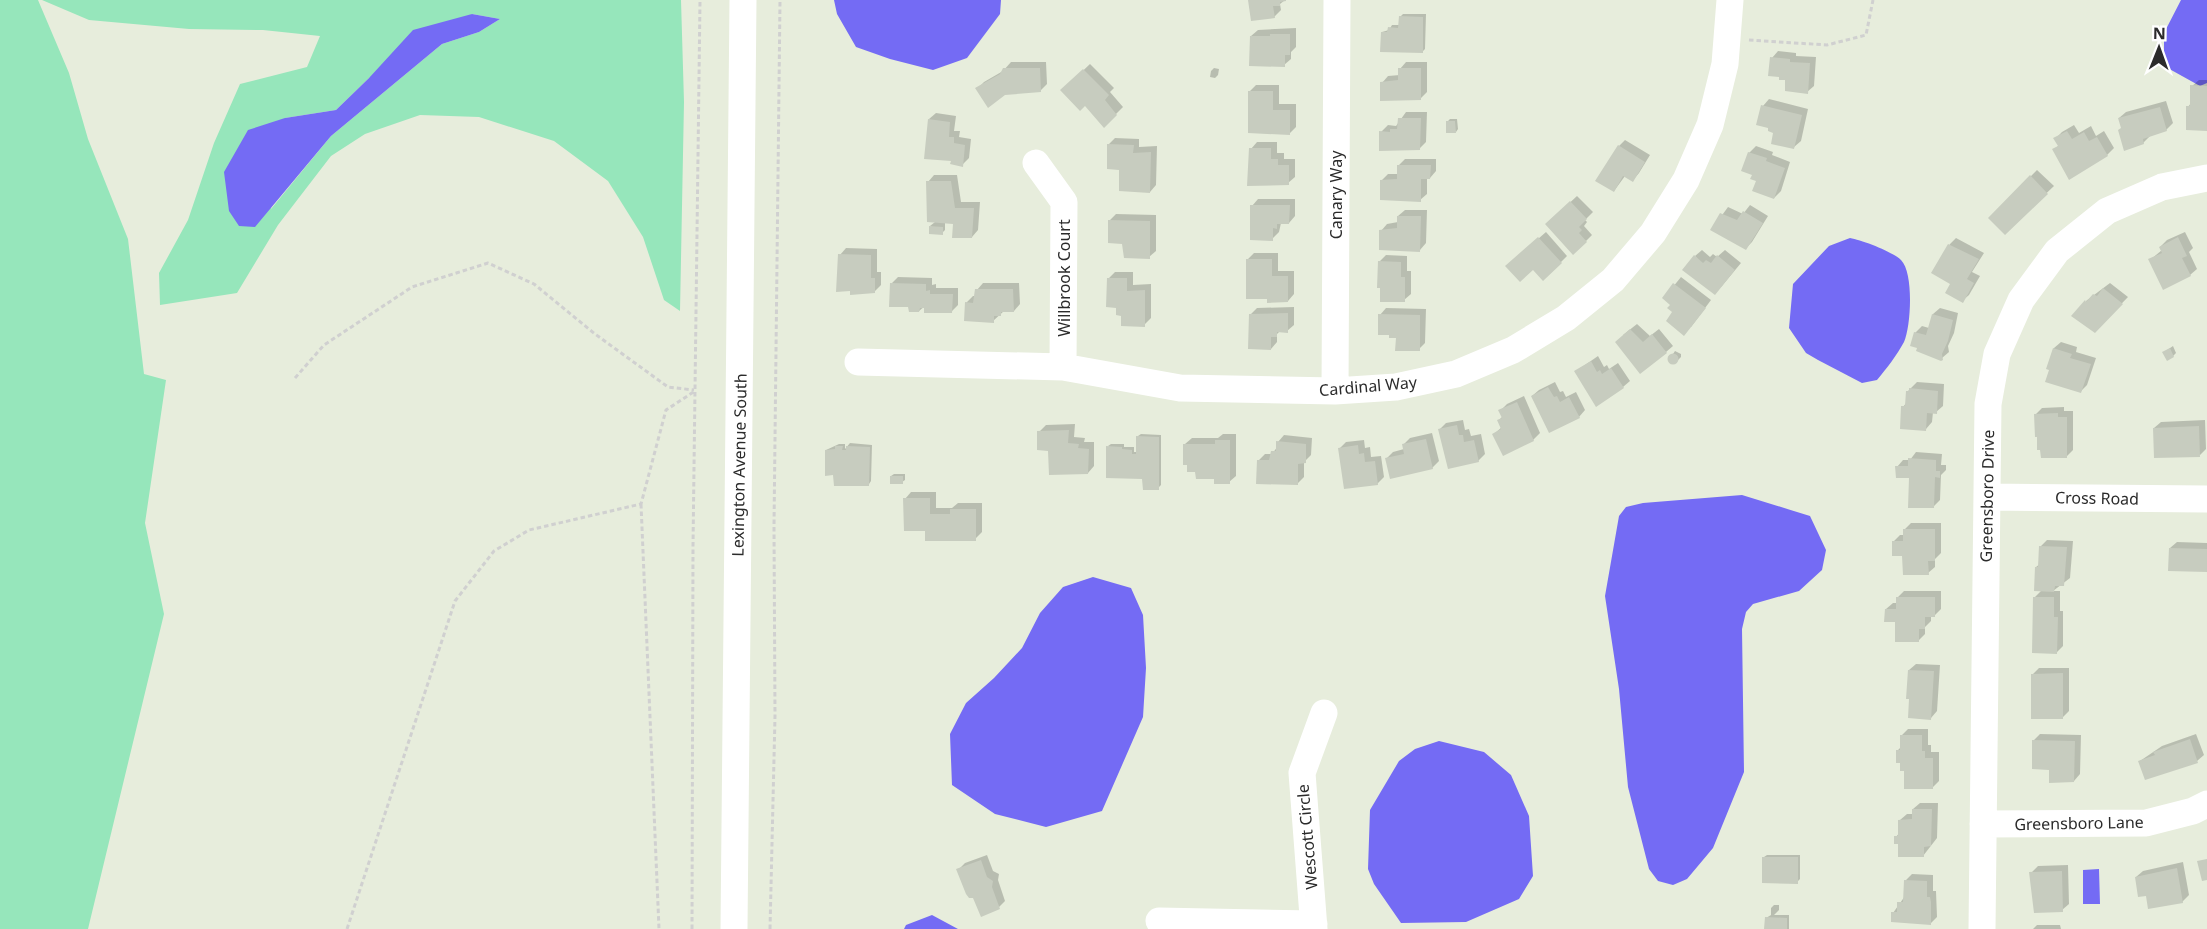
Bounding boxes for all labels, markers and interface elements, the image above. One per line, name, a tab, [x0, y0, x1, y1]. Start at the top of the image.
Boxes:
north arrow	[2129, 18, 2189, 78]
text: N	[2153, 22, 2166, 44]
street label: Canary Way	[1325, 150, 1347, 239]
street label: Willbrook Court	[1053, 219, 1075, 337]
street label: Cardinal Way	[1318, 371, 1419, 401]
street label: Lexington Avenue South	[726, 373, 752, 557]
street label: Greensboro Drive	[1975, 429, 1999, 563]
street label: Cross Road	[2055, 486, 2139, 510]
street label: Wescott Circle	[1291, 783, 1323, 891]
street label: Greensboro Lane	[2014, 811, 2144, 835]

